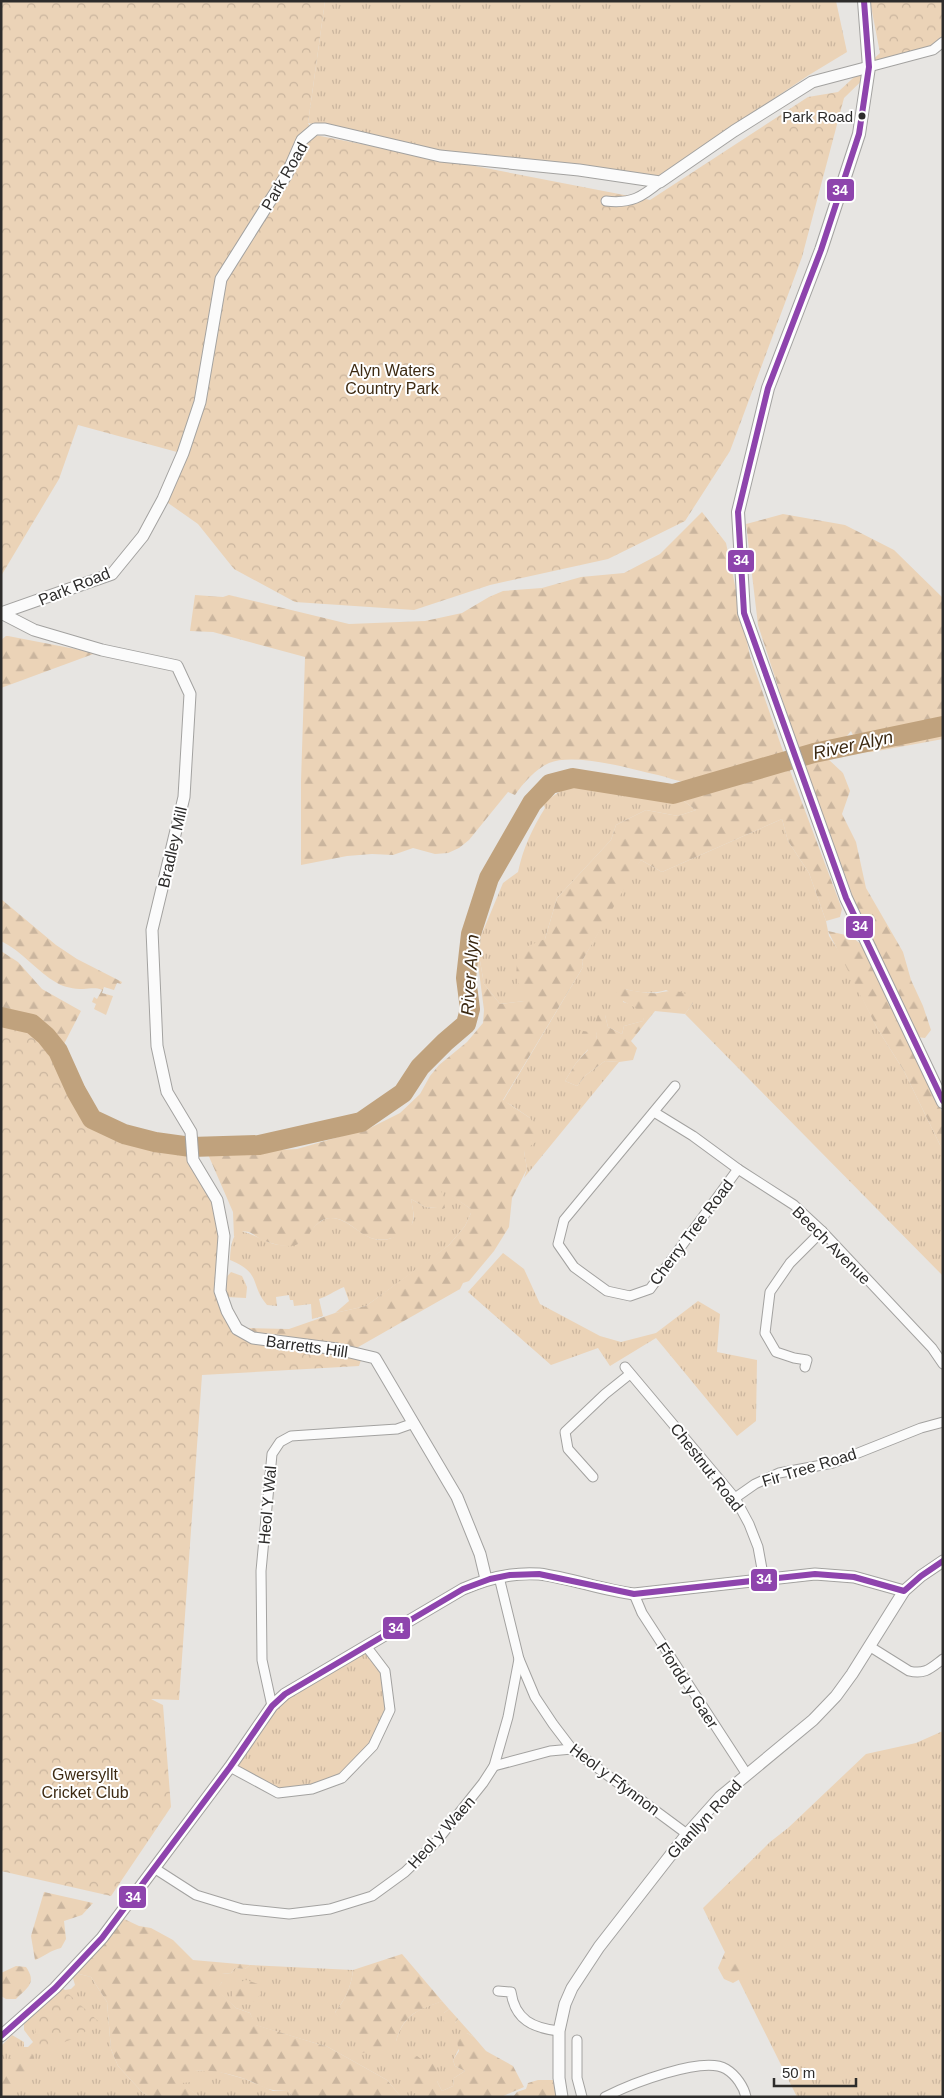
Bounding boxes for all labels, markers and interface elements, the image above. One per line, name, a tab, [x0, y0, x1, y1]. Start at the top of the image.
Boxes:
place label: Park Road	[782, 108, 853, 125]
marker: Park Road	[857, 111, 867, 121]
street label: Park Road	[258, 139, 311, 213]
line badge: 34	[826, 178, 855, 202]
text: 34	[832, 182, 848, 198]
park label: Alyn Waters Country Park	[345, 362, 440, 397]
line badge: 34	[727, 549, 755, 573]
text: 34	[733, 552, 749, 568]
street label: Park Road	[36, 564, 112, 609]
water label: River Alyn	[811, 727, 895, 763]
street label: Bradley Mill	[155, 805, 190, 889]
line badge: 34	[845, 915, 874, 939]
text: 34	[852, 918, 868, 934]
water label: River Alyn	[457, 934, 483, 1016]
street label: Cherry Tree Road	[646, 1176, 736, 1288]
street label: Beech Avenue	[789, 1203, 874, 1288]
street label: Barretts Hill	[265, 1332, 349, 1361]
street label: Chestnut Road	[667, 1420, 746, 1515]
street label: Fir Tree Road	[760, 1445, 858, 1490]
street label: Heol Y Wal	[256, 1465, 279, 1545]
line badge: 34	[750, 1568, 778, 1592]
text: 34	[756, 1571, 772, 1587]
line badge: 34	[382, 1616, 411, 1640]
text: 34	[388, 1620, 404, 1636]
street label: Ffordd y Gaer	[654, 1639, 722, 1732]
street label: Heol y Ffynnon	[567, 1740, 663, 1819]
park label: Gwersyllt Cricket Club	[41, 1766, 129, 1801]
street label: Glanllyn Road	[664, 1777, 745, 1862]
street label: Heol y Waen	[405, 1793, 478, 1872]
line badge: 34	[118, 1885, 147, 1909]
text: 34	[125, 1889, 141, 1905]
scale bar	[774, 2056, 856, 2088]
text: 50 m	[782, 2064, 815, 2081]

